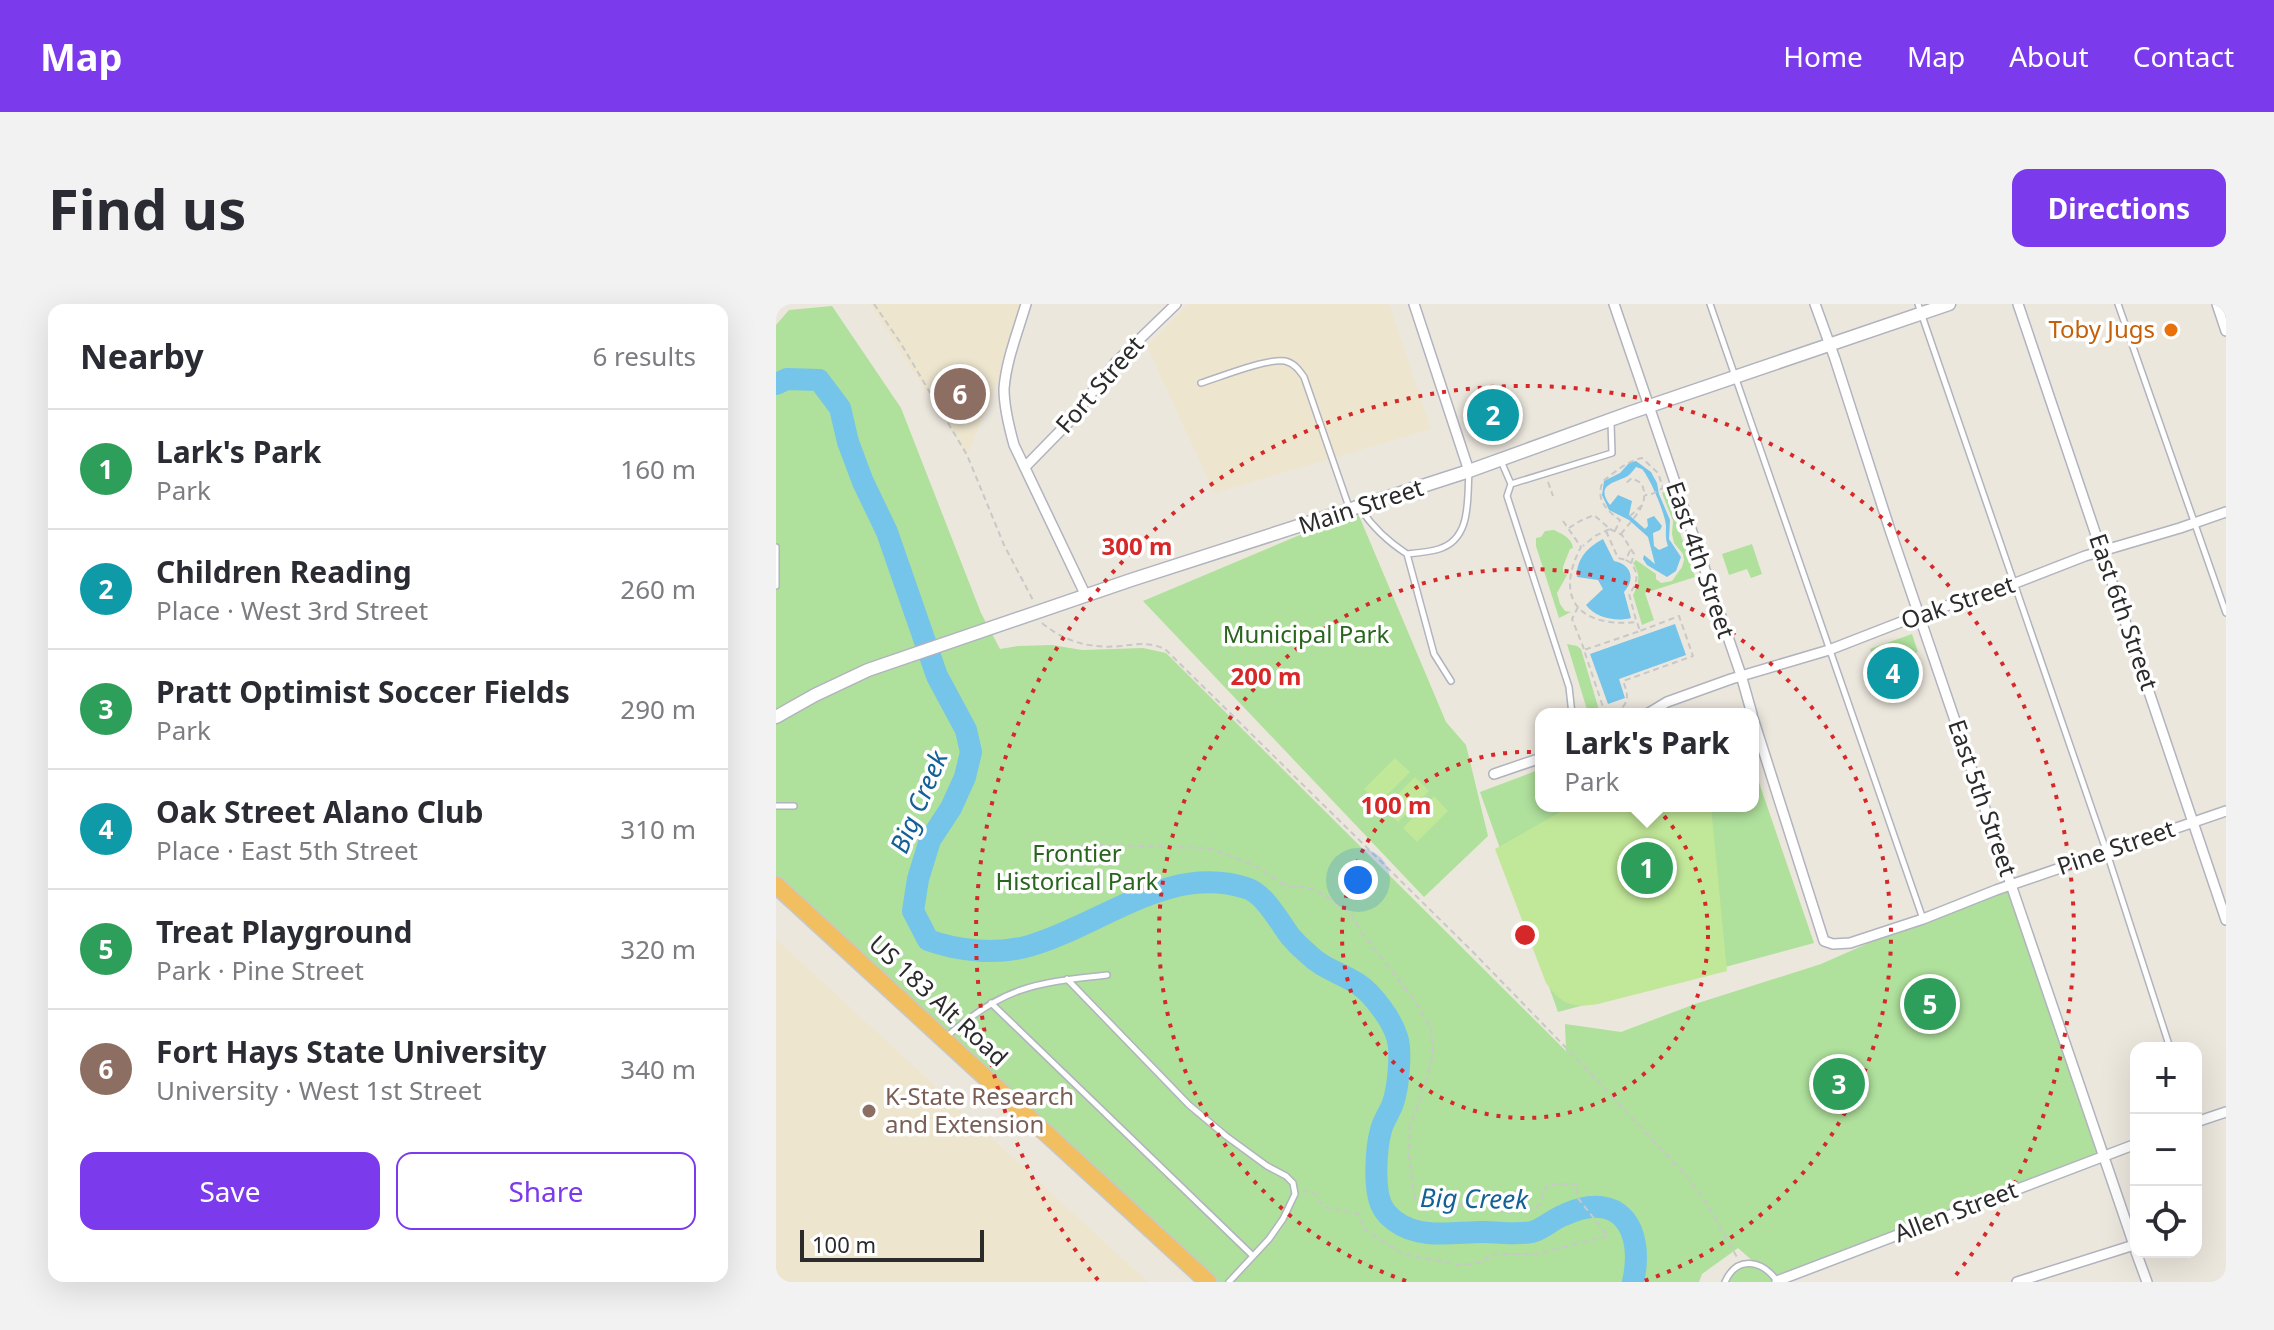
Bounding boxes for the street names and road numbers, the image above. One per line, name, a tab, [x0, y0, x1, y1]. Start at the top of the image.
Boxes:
street label: Fort Street	[1047, 328, 1151, 440]
street label: Main Street	[1294, 470, 1428, 541]
street label: East 4th Street	[1659, 477, 1744, 643]
street label: East 6th Street	[2082, 529, 2167, 695]
street label: Oak Street	[1896, 567, 2019, 636]
street label: East 5th Street	[1941, 715, 2026, 881]
street label: Pine Street	[2052, 811, 2179, 882]
street label: US 183 Alt Road	[862, 927, 1016, 1073]
street label: Allen Street	[1889, 1172, 2022, 1249]

